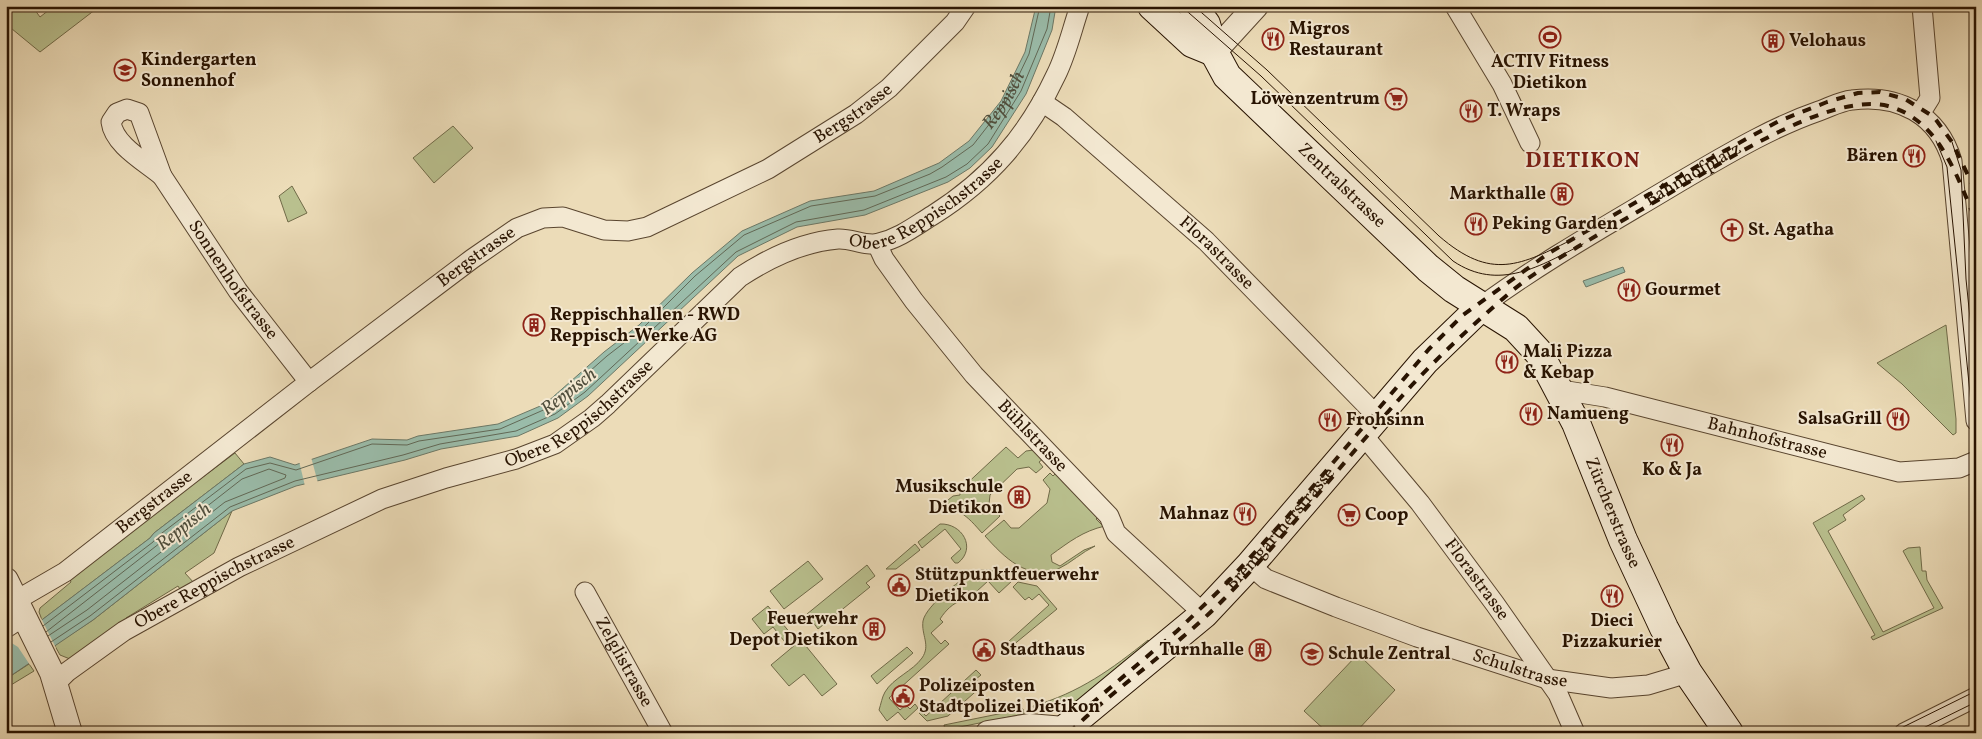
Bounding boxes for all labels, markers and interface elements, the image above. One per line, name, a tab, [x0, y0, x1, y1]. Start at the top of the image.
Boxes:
place label: Migros Restaurant	[1289, 17, 1383, 63]
sports icon: ACTIV Fitness Dietikon	[1538, 25, 1562, 49]
restaurant icon: Migros Restaurant	[1261, 27, 1285, 51]
building icon: Velohaus	[1761, 29, 1785, 53]
place label: Velohaus	[1789, 29, 1866, 54]
place label: Kindergarten Sonnenhof	[141, 48, 257, 94]
place label: ACTIV Fitness Dietikon	[1491, 50, 1609, 96]
school or university icon: Kindergarten Sonnenhof	[113, 58, 137, 82]
water label: Reppisch	[977, 67, 1032, 135]
street label: Bergstrasse	[809, 77, 898, 150]
place label: Löwenzentrum	[1250, 87, 1380, 112]
supermarket icon: Löwenzentrum	[1384, 87, 1408, 111]
restaurant icon: T. Wraps	[1459, 99, 1483, 123]
place label: T. Wraps	[1487, 99, 1560, 124]
street label: Bahnhofplatz	[1640, 136, 1746, 212]
street label: Zentralstrasse	[1292, 137, 1391, 234]
place label: Bären	[1847, 144, 1898, 169]
restaurant icon: Bären	[1902, 144, 1926, 168]
district label: DIETIKON	[1525, 146, 1641, 177]
street label: Obere Reppischstrasse	[846, 151, 1009, 257]
place label: Markthalle	[1450, 182, 1546, 207]
building icon: Markthalle	[1550, 182, 1574, 206]
street label: Florastrasse	[1174, 210, 1260, 295]
restaurant icon: Peking Garden	[1464, 212, 1488, 236]
place label: Peking Garden	[1492, 212, 1618, 237]
street label: Sonnenhofstrasse	[182, 215, 284, 345]
church icon: St. Agatha	[1720, 218, 1744, 242]
place label: St. Agatha	[1748, 218, 1834, 243]
street label: Bergstrasse	[432, 220, 520, 294]
restaurant icon: Gourmet	[1617, 278, 1641, 302]
place label: Gourmet	[1645, 278, 1721, 303]
place label: Reppischhallen - RWD Reppisch-Werke AG	[550, 303, 740, 349]
building icon: Reppischhallen - RWD Reppisch-Werke AG	[522, 313, 546, 337]
place label: Mali Pizza & Kebap	[1523, 340, 1613, 386]
restaurant icon: Mali Pizza & Kebap	[1495, 350, 1519, 374]
street label: Obere Reppischstrasse	[502, 354, 659, 474]
water label: Reppisch	[536, 362, 602, 422]
street label: Bühlstrasse	[992, 394, 1073, 478]
restaurant icon: Namueng	[1519, 402, 1543, 426]
place label: Namueng	[1547, 402, 1629, 427]
place label: SalsaGrill	[1798, 407, 1882, 432]
restaurant icon: SalsaGrill	[1886, 407, 1910, 431]
restaurant icon: Frohsinn	[1318, 408, 1342, 432]
place label: Frohsinn	[1346, 408, 1425, 433]
street label: Bahnhofstrasse	[1705, 411, 1830, 466]
restaurant icon: Ko & Ja	[1660, 433, 1684, 457]
street label: Zürcherstrasse	[1579, 454, 1647, 572]
place label: Ko & Ja	[1642, 458, 1702, 483]
street label: Bremgartnerstrasse	[1219, 462, 1341, 596]
street label: Bergstrasse	[111, 465, 198, 540]
place label: Musikschule Dietikon	[895, 475, 1003, 521]
building icon: Musikschule Dietikon	[1007, 485, 1031, 509]
water label: Reppisch	[151, 497, 217, 557]
place label: Mahnaz	[1159, 502, 1229, 527]
restaurant icon: Mahnaz	[1233, 502, 1257, 526]
supermarket icon: Coop	[1337, 503, 1361, 527]
place label: Coop	[1365, 503, 1408, 528]
street label: Obere Reppischstrasse	[130, 530, 299, 635]
street label: Florastrasse	[1438, 533, 1515, 626]
place label: Stützpunktfeuerwehr Dietikon	[915, 563, 1099, 609]
public building icon: Stützpunktfeuerwehr Dietikon	[887, 573, 911, 597]
restaurant icon: Dieci Pizzakurier	[1600, 584, 1624, 608]
place label: Feuerwehr Depot Dietikon	[729, 607, 858, 653]
place label: Dieci Pizzakurier	[1562, 609, 1663, 655]
street label: Zelglistrasse	[589, 612, 659, 712]
building icon: Feuerwehr Depot Dietikon	[862, 617, 886, 641]
public building icon: Stadthaus	[972, 638, 996, 662]
place label: Stadthaus	[1000, 638, 1085, 663]
place label: Turnhalle	[1159, 638, 1244, 663]
building icon: Turnhalle	[1248, 638, 1272, 662]
school or university icon: Schule Zentral	[1300, 642, 1324, 666]
place label: Schule Zentral	[1328, 642, 1451, 667]
street label: Schulstrasse	[1469, 643, 1569, 694]
place label: Polizeiposten Stadtpolizei Dietikon	[919, 674, 1100, 720]
public building icon: Polizeiposten Stadtpolizei Dietikon	[891, 684, 915, 708]

